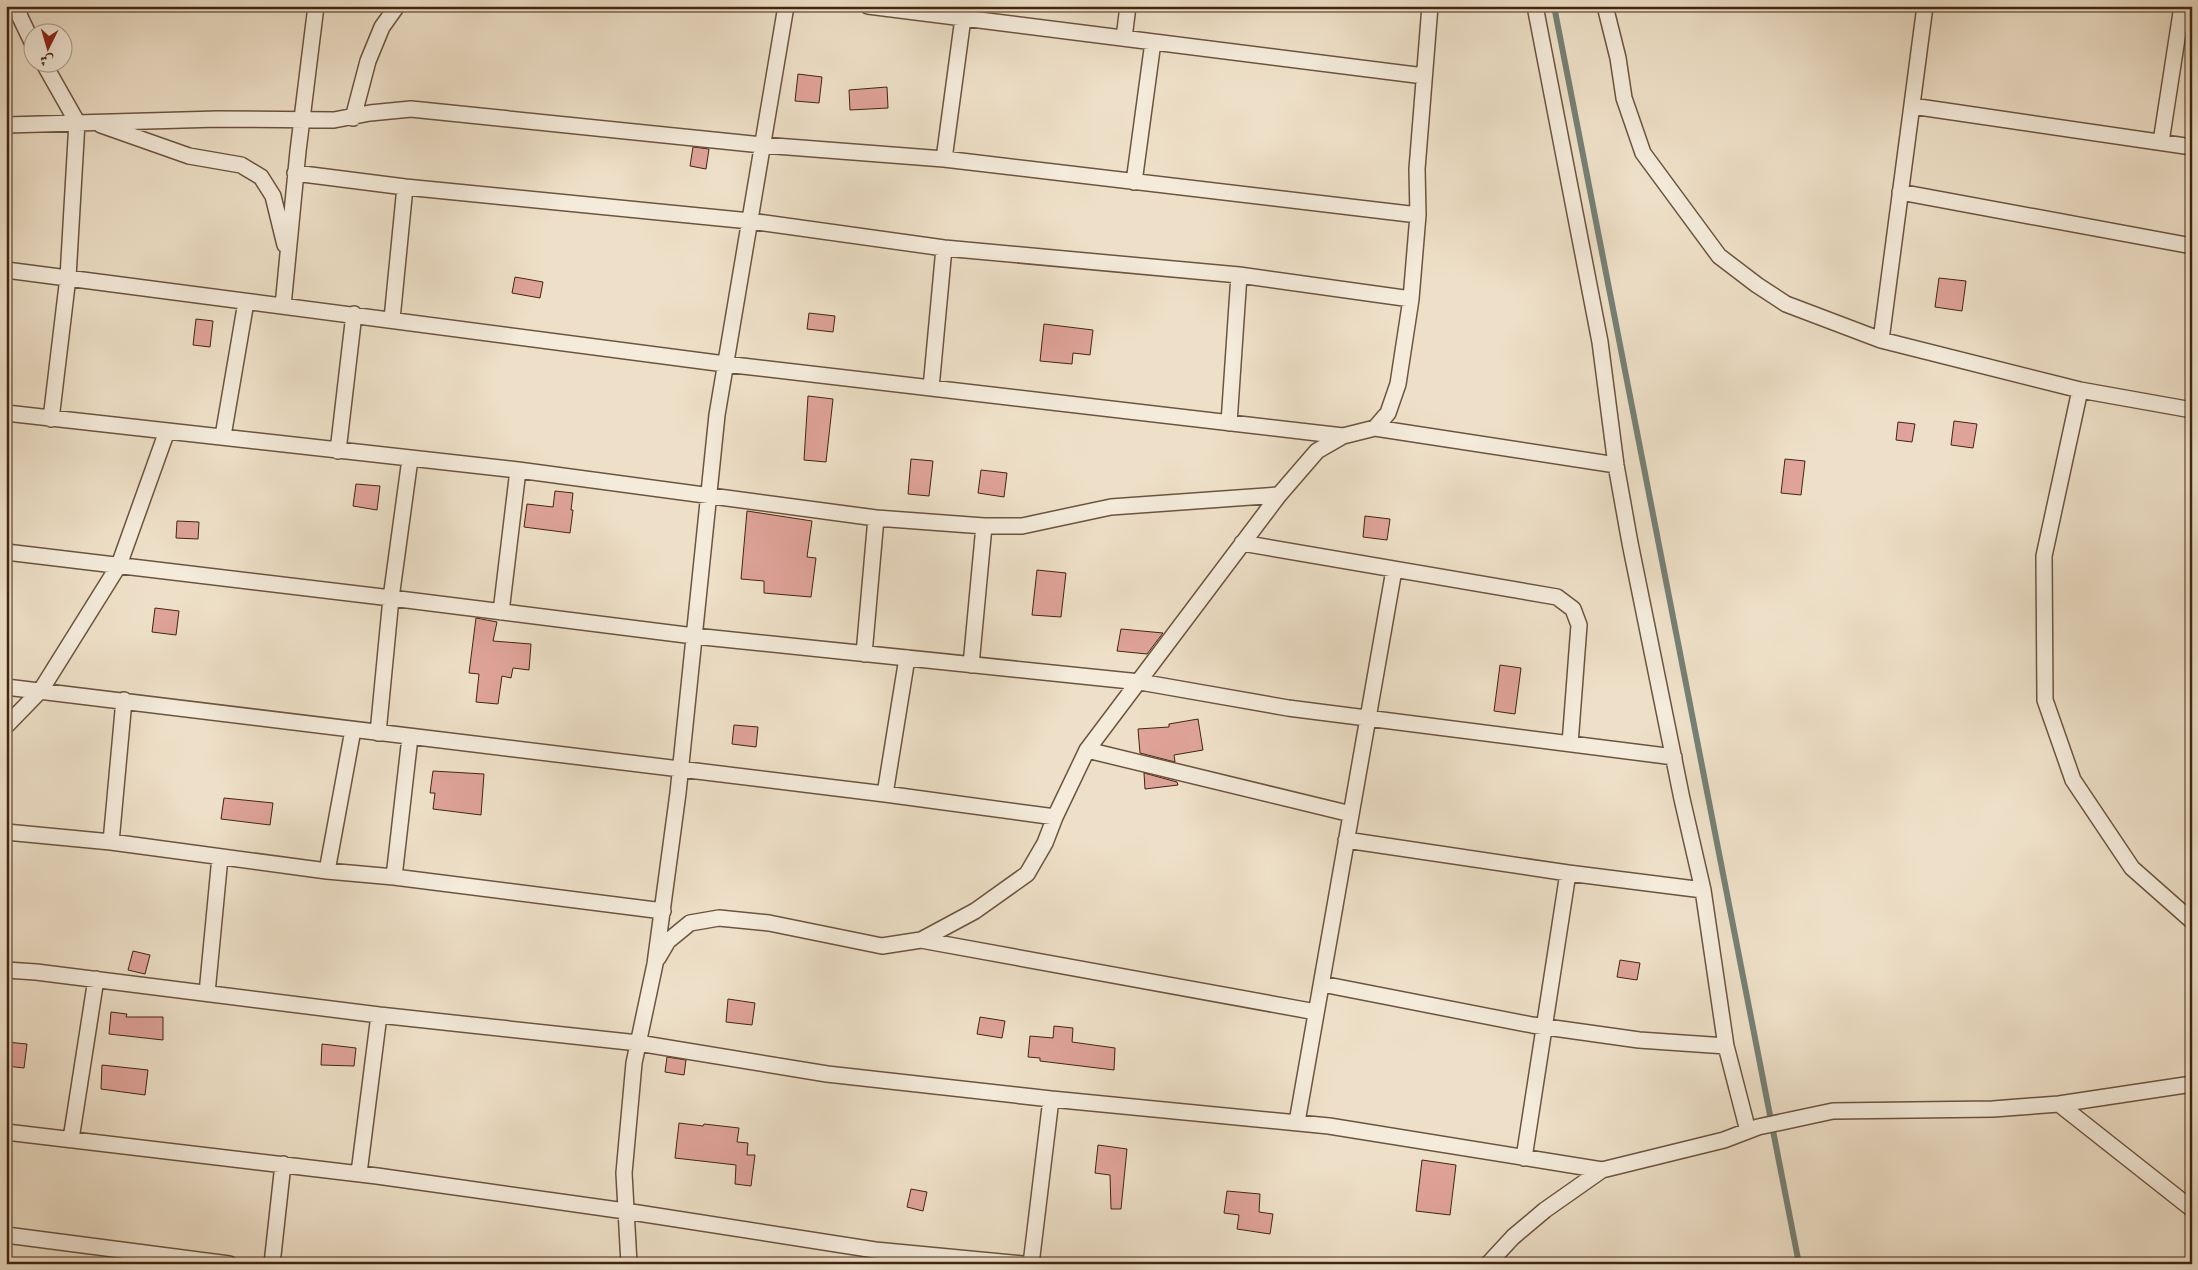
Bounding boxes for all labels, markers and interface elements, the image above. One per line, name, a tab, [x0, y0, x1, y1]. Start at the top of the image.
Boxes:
north arrow	[22, 22, 72, 72]
text: ش	[39, 51, 55, 70]

